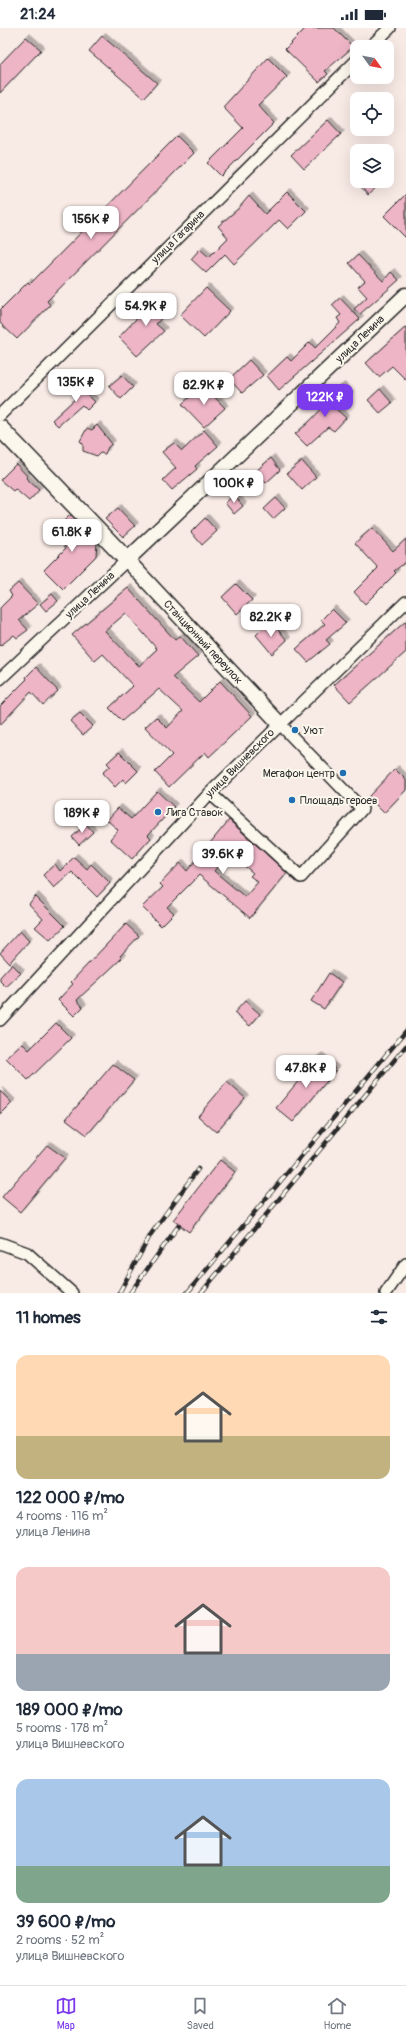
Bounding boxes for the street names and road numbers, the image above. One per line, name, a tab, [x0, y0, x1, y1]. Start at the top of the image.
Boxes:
street label: улица Гагарина	[148, 208, 207, 267]
street label: улица Ленина	[332, 313, 387, 366]
street label: улица Ленина	[62, 569, 117, 622]
street label: Станционный переулок	[161, 597, 245, 687]
street label: улица Вишневского	[202, 726, 277, 801]

